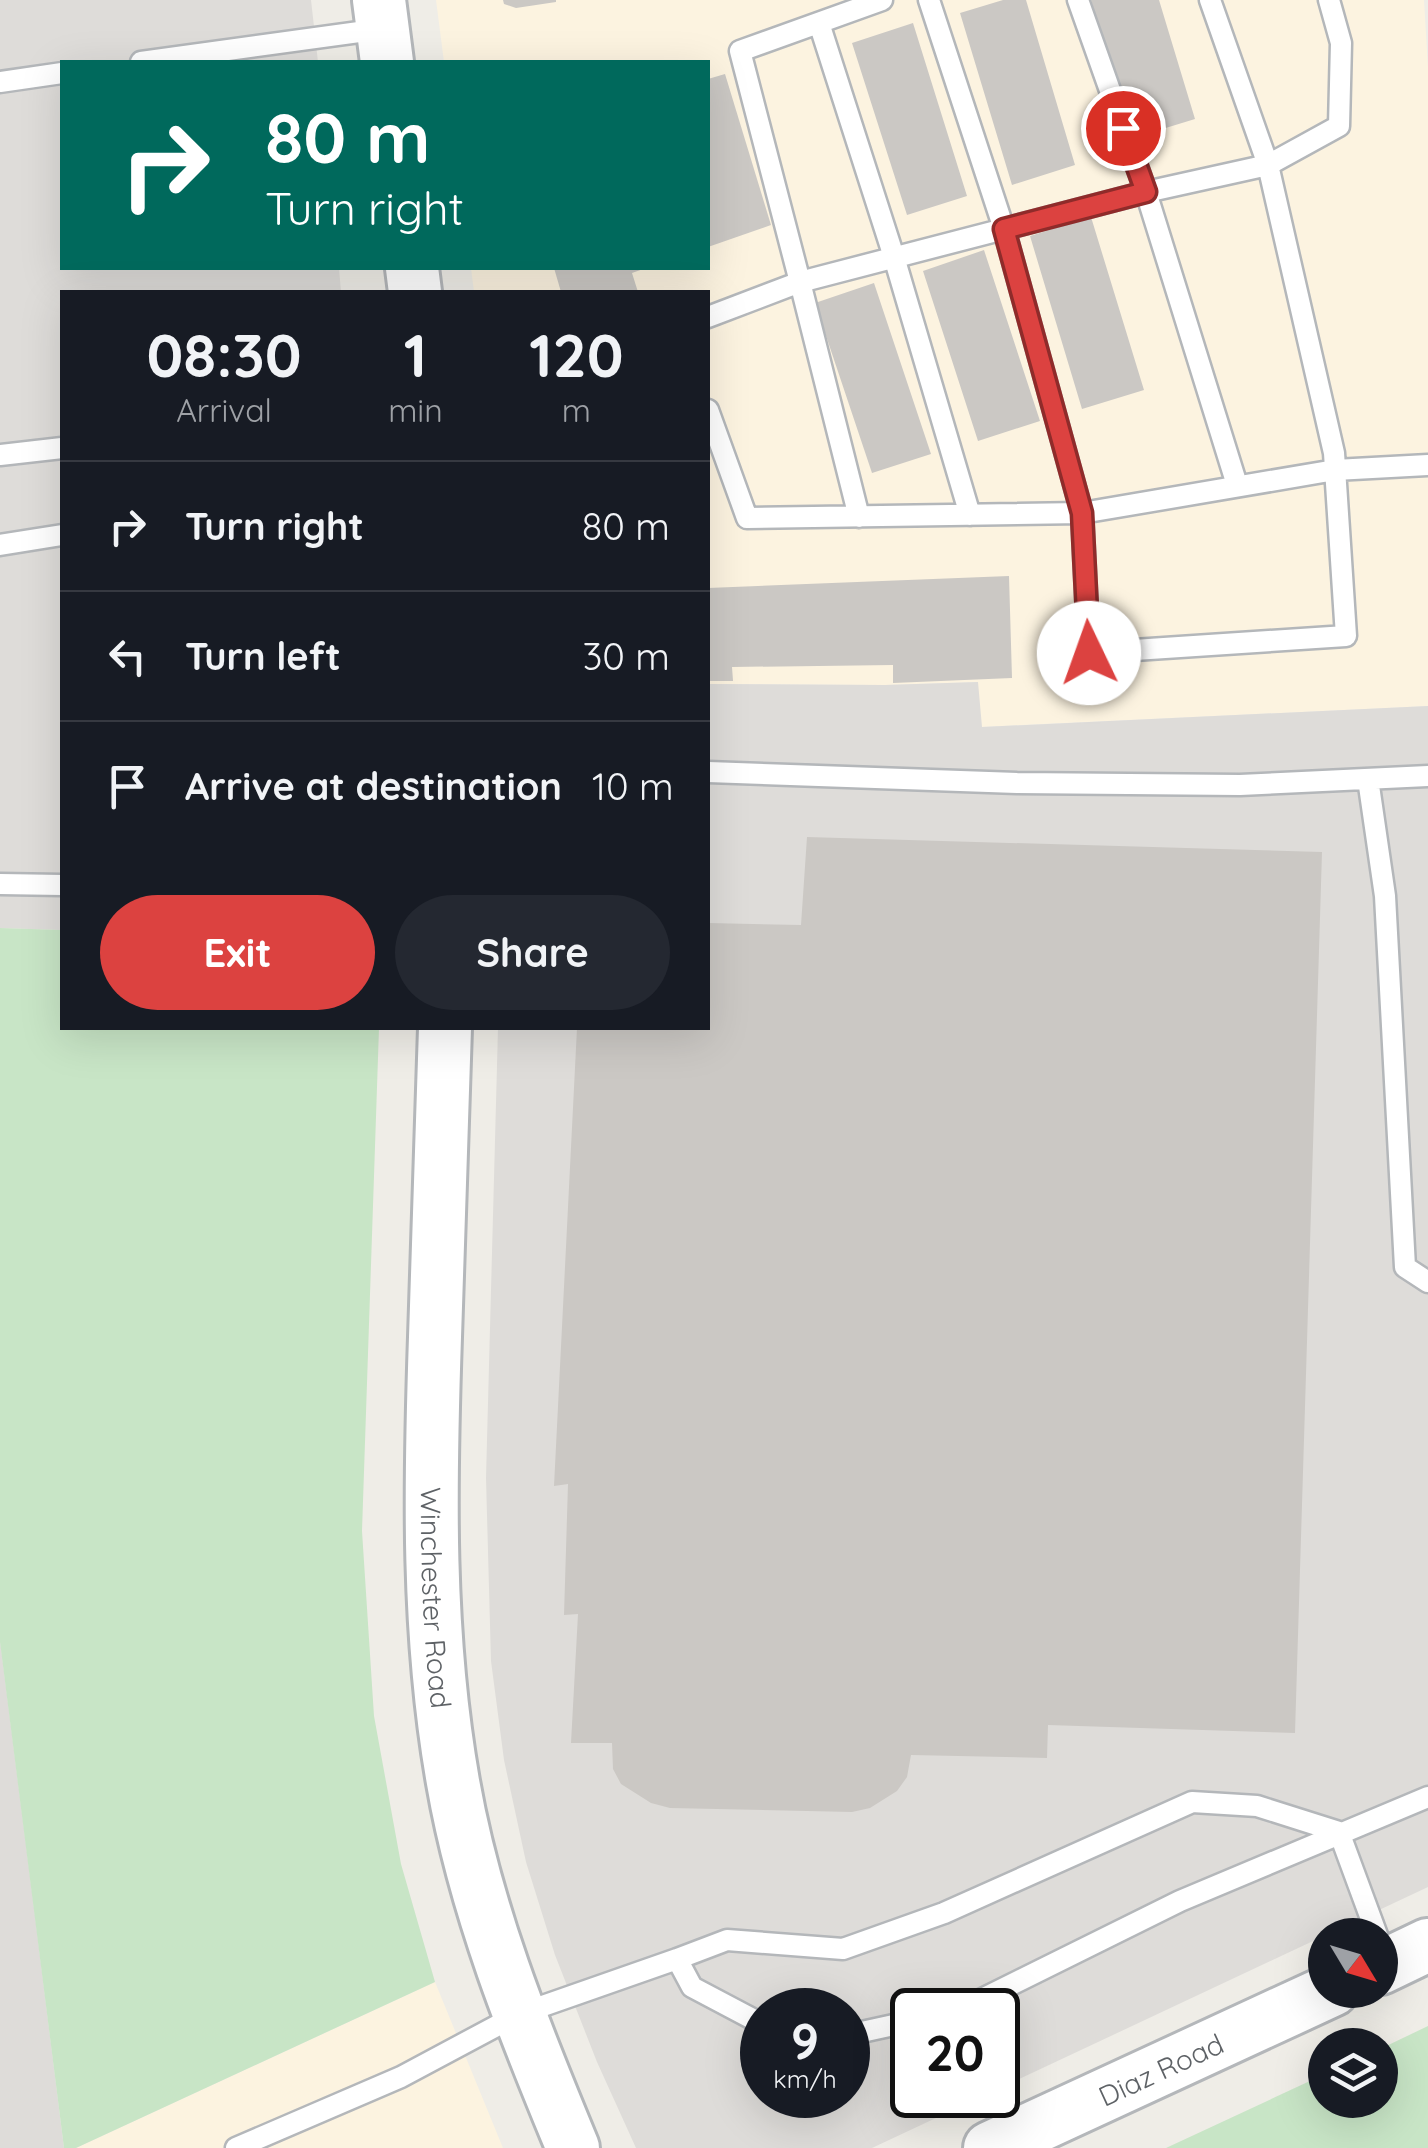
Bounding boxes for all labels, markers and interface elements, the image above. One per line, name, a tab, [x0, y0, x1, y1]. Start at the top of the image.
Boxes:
pin	[1081, 86, 1166, 171]
text: 80 m	[265, 93, 430, 181]
icon: right	[100, 100, 230, 230]
icon: arrive	[1096, 101, 1151, 156]
text: Turn right	[265, 180, 464, 236]
text: 08:30	[146, 317, 302, 392]
text: 1	[404, 317, 427, 392]
text: 120	[529, 317, 623, 392]
text: Arrival	[176, 390, 272, 430]
text: min	[388, 390, 443, 430]
text: m	[562, 390, 591, 430]
icon: right	[100, 499, 155, 554]
text: Turn right	[185, 502, 364, 550]
text: 80 m	[582, 502, 670, 550]
position arrow	[1037, 601, 1141, 705]
icon: left	[100, 629, 155, 684]
text: Turn left	[185, 632, 341, 680]
text: 30 m	[582, 632, 670, 680]
icon: arrive	[100, 759, 155, 814]
text: Arrive at destination	[185, 762, 562, 810]
text: 10 m	[592, 762, 674, 810]
button: Exit	[100, 895, 375, 1010]
button: Share	[395, 895, 670, 1010]
street label: Winchester Road	[414, 1487, 460, 1710]
north arrow	[1308, 1918, 1398, 2008]
map controls	[1308, 1918, 1398, 2118]
speed limit sign: 20	[890, 1988, 1020, 2118]
text: 9	[791, 2009, 819, 2072]
street label: Diaz Road	[1093, 2025, 1229, 2113]
button: layers	[1308, 2028, 1398, 2118]
text: km/h	[773, 2063, 837, 2094]

